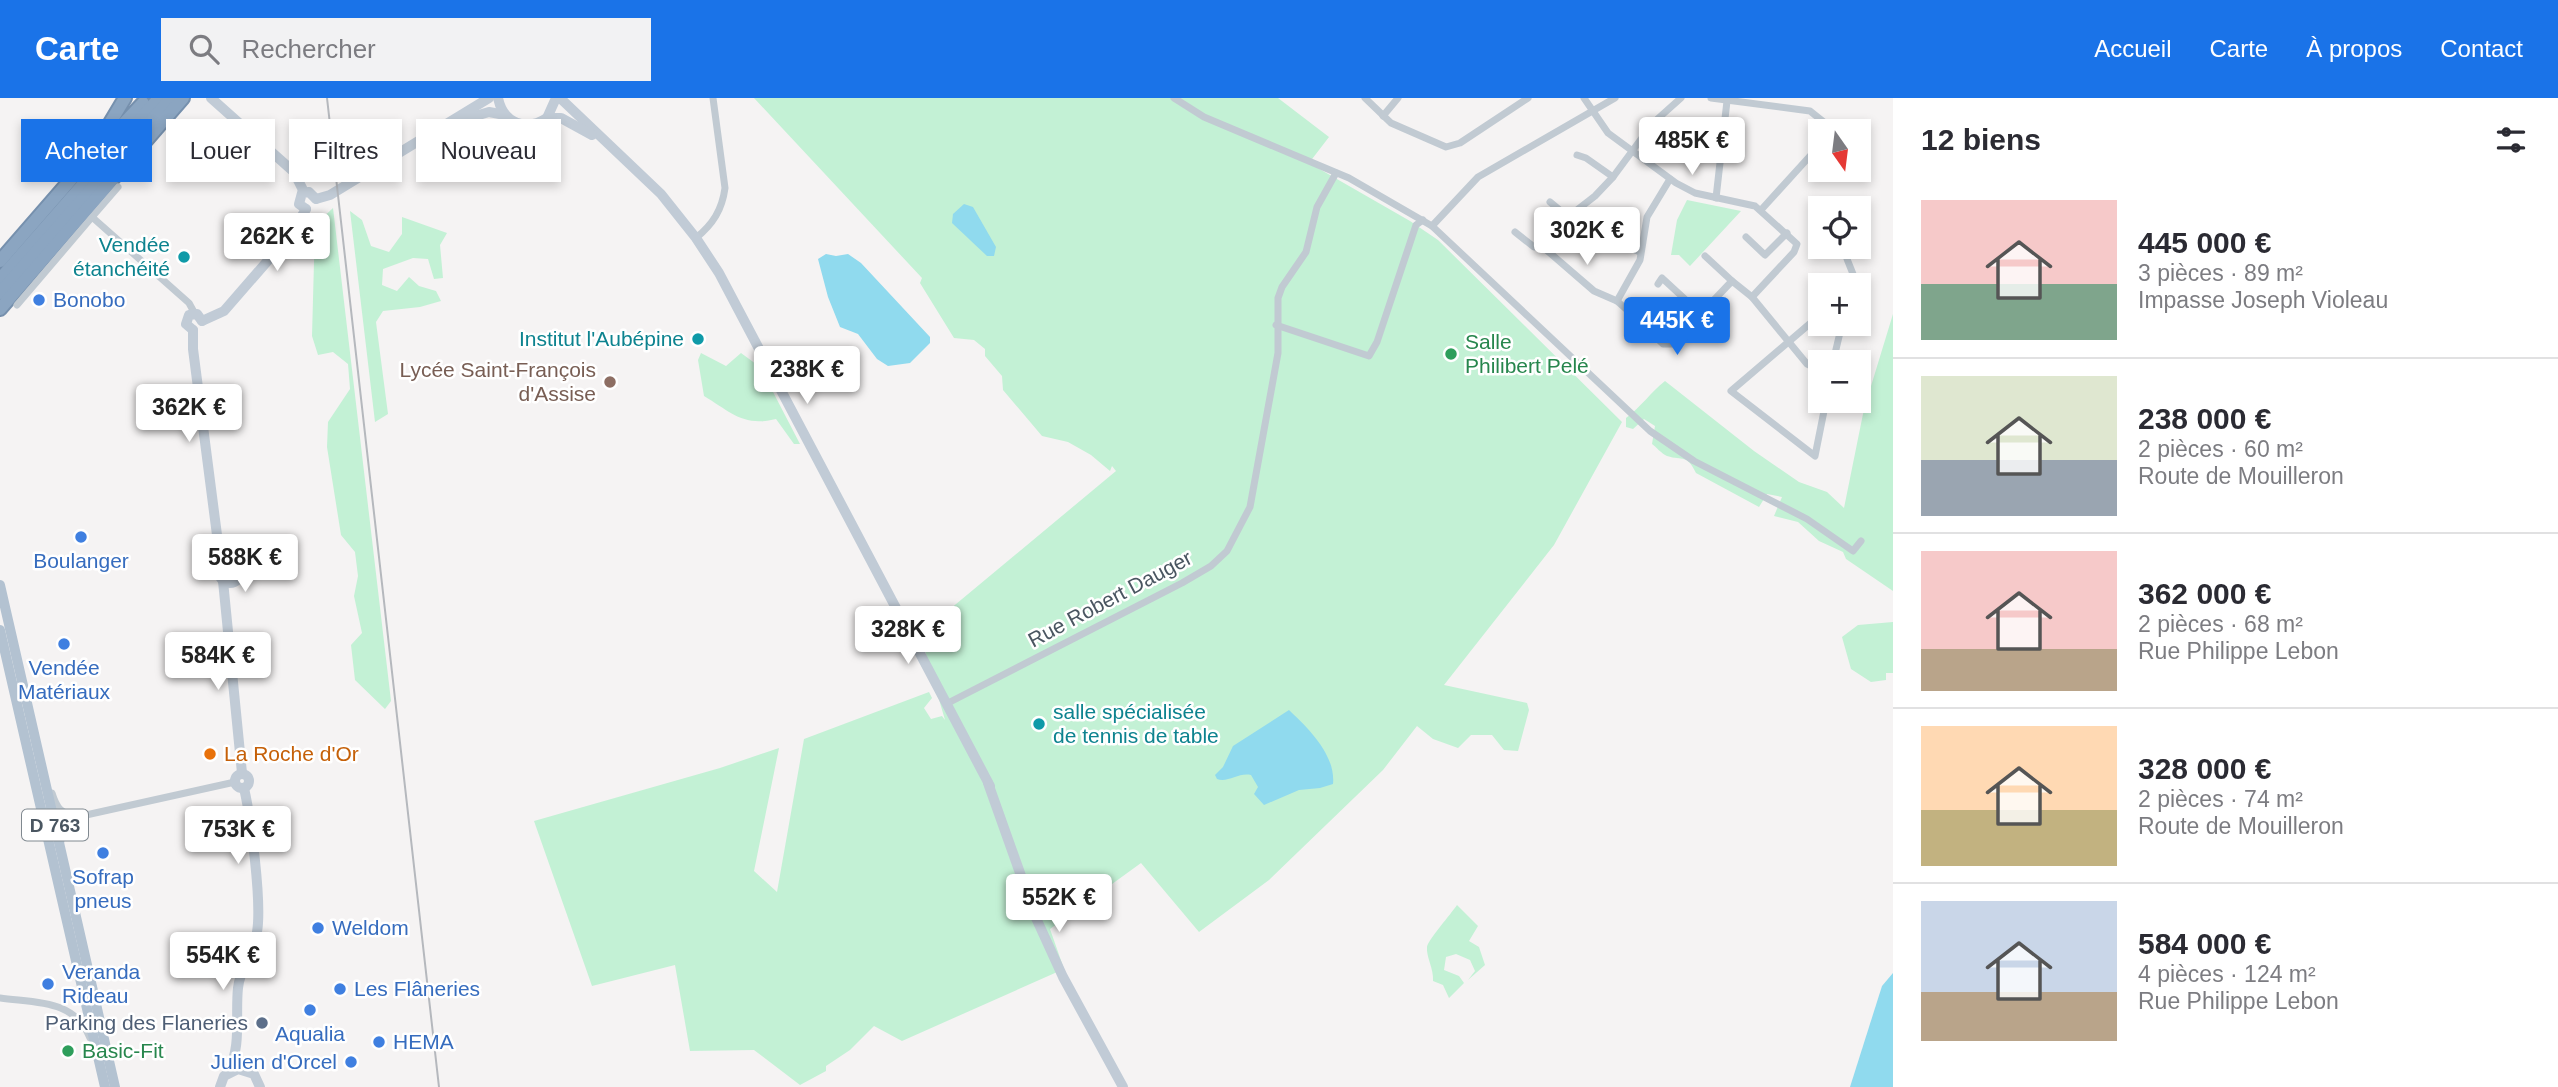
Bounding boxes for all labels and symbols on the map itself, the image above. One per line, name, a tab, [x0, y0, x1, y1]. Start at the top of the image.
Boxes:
pin: 485K €	[1635, 118, 1749, 177]
north arrow	[1808, 119, 1871, 182]
pin: 302K €	[1530, 208, 1644, 267]
pin: 262K €	[220, 214, 334, 273]
place label: Vendée étanchéité	[73, 233, 170, 280]
marker: Vendée étanchéité	[176, 249, 192, 265]
place label: Bonobo	[53, 288, 125, 311]
marker: Bonobo	[31, 292, 47, 308]
pin: 445K €	[1620, 298, 1734, 357]
place label: Institut l'Aubépine	[519, 327, 684, 350]
place label: Salle Philibert Pelé	[1465, 330, 1589, 377]
marker: Institut l'Aubépine	[690, 331, 706, 347]
pin: 238K €	[750, 346, 864, 406]
marker: Salle Philibert Pelé	[1443, 346, 1459, 362]
place label: Lycée Saint-François d'Assise	[400, 358, 596, 405]
marker: Lycée Saint-François d'Assise	[602, 374, 618, 390]
pin: 362K €	[132, 384, 246, 444]
marker: Boulanger	[73, 529, 89, 545]
pin: 588K €	[188, 534, 302, 594]
street label: Rue Robert Dauger	[1024, 546, 1196, 651]
place label: Boulanger	[33, 549, 129, 572]
pin: 328K €	[851, 606, 965, 666]
pin: 584K €	[161, 632, 275, 692]
marker: Vendée Matériaux	[56, 636, 72, 652]
place label: Vendée Matériaux	[18, 656, 111, 703]
place label: salle spécialisée de tennis de table	[1053, 700, 1219, 747]
marker: salle spécialisée de tennis de table	[1031, 716, 1047, 732]
place label: La Roche d'Or	[224, 742, 359, 765]
marker: La Roche d'Or	[202, 746, 218, 762]
pin: 753K €	[181, 806, 295, 866]
road number: D 763	[22, 810, 88, 840]
marker: Sofrap pneus	[95, 845, 111, 861]
place label: Sofrap pneus	[72, 865, 134, 912]
pin: 552K €	[1002, 874, 1116, 934]
place label: Weldom	[332, 916, 409, 939]
marker: Weldom	[310, 920, 326, 936]
pin: 554K €	[166, 932, 280, 992]
place label: Veranda Rideau	[62, 960, 141, 1007]
marker: Veranda Rideau	[40, 976, 56, 992]
place label: Les Flâneries	[354, 977, 480, 1000]
marker: Les Flâneries	[332, 981, 348, 997]
marker: Aqualia	[302, 1002, 318, 1018]
place label: Parking des Flaneries	[45, 1011, 248, 1034]
marker: Parking des Flaneries	[254, 1015, 270, 1031]
place label: Aqualia	[275, 1022, 345, 1045]
place label: HEMA	[393, 1030, 454, 1053]
marker: HEMA	[371, 1034, 387, 1050]
place label: Basic-Fit	[82, 1039, 164, 1062]
marker: Basic-Fit	[60, 1043, 76, 1059]
place label: Julien d'Orcel	[210, 1050, 337, 1073]
marker: Julien d'Orcel	[343, 1054, 359, 1070]

